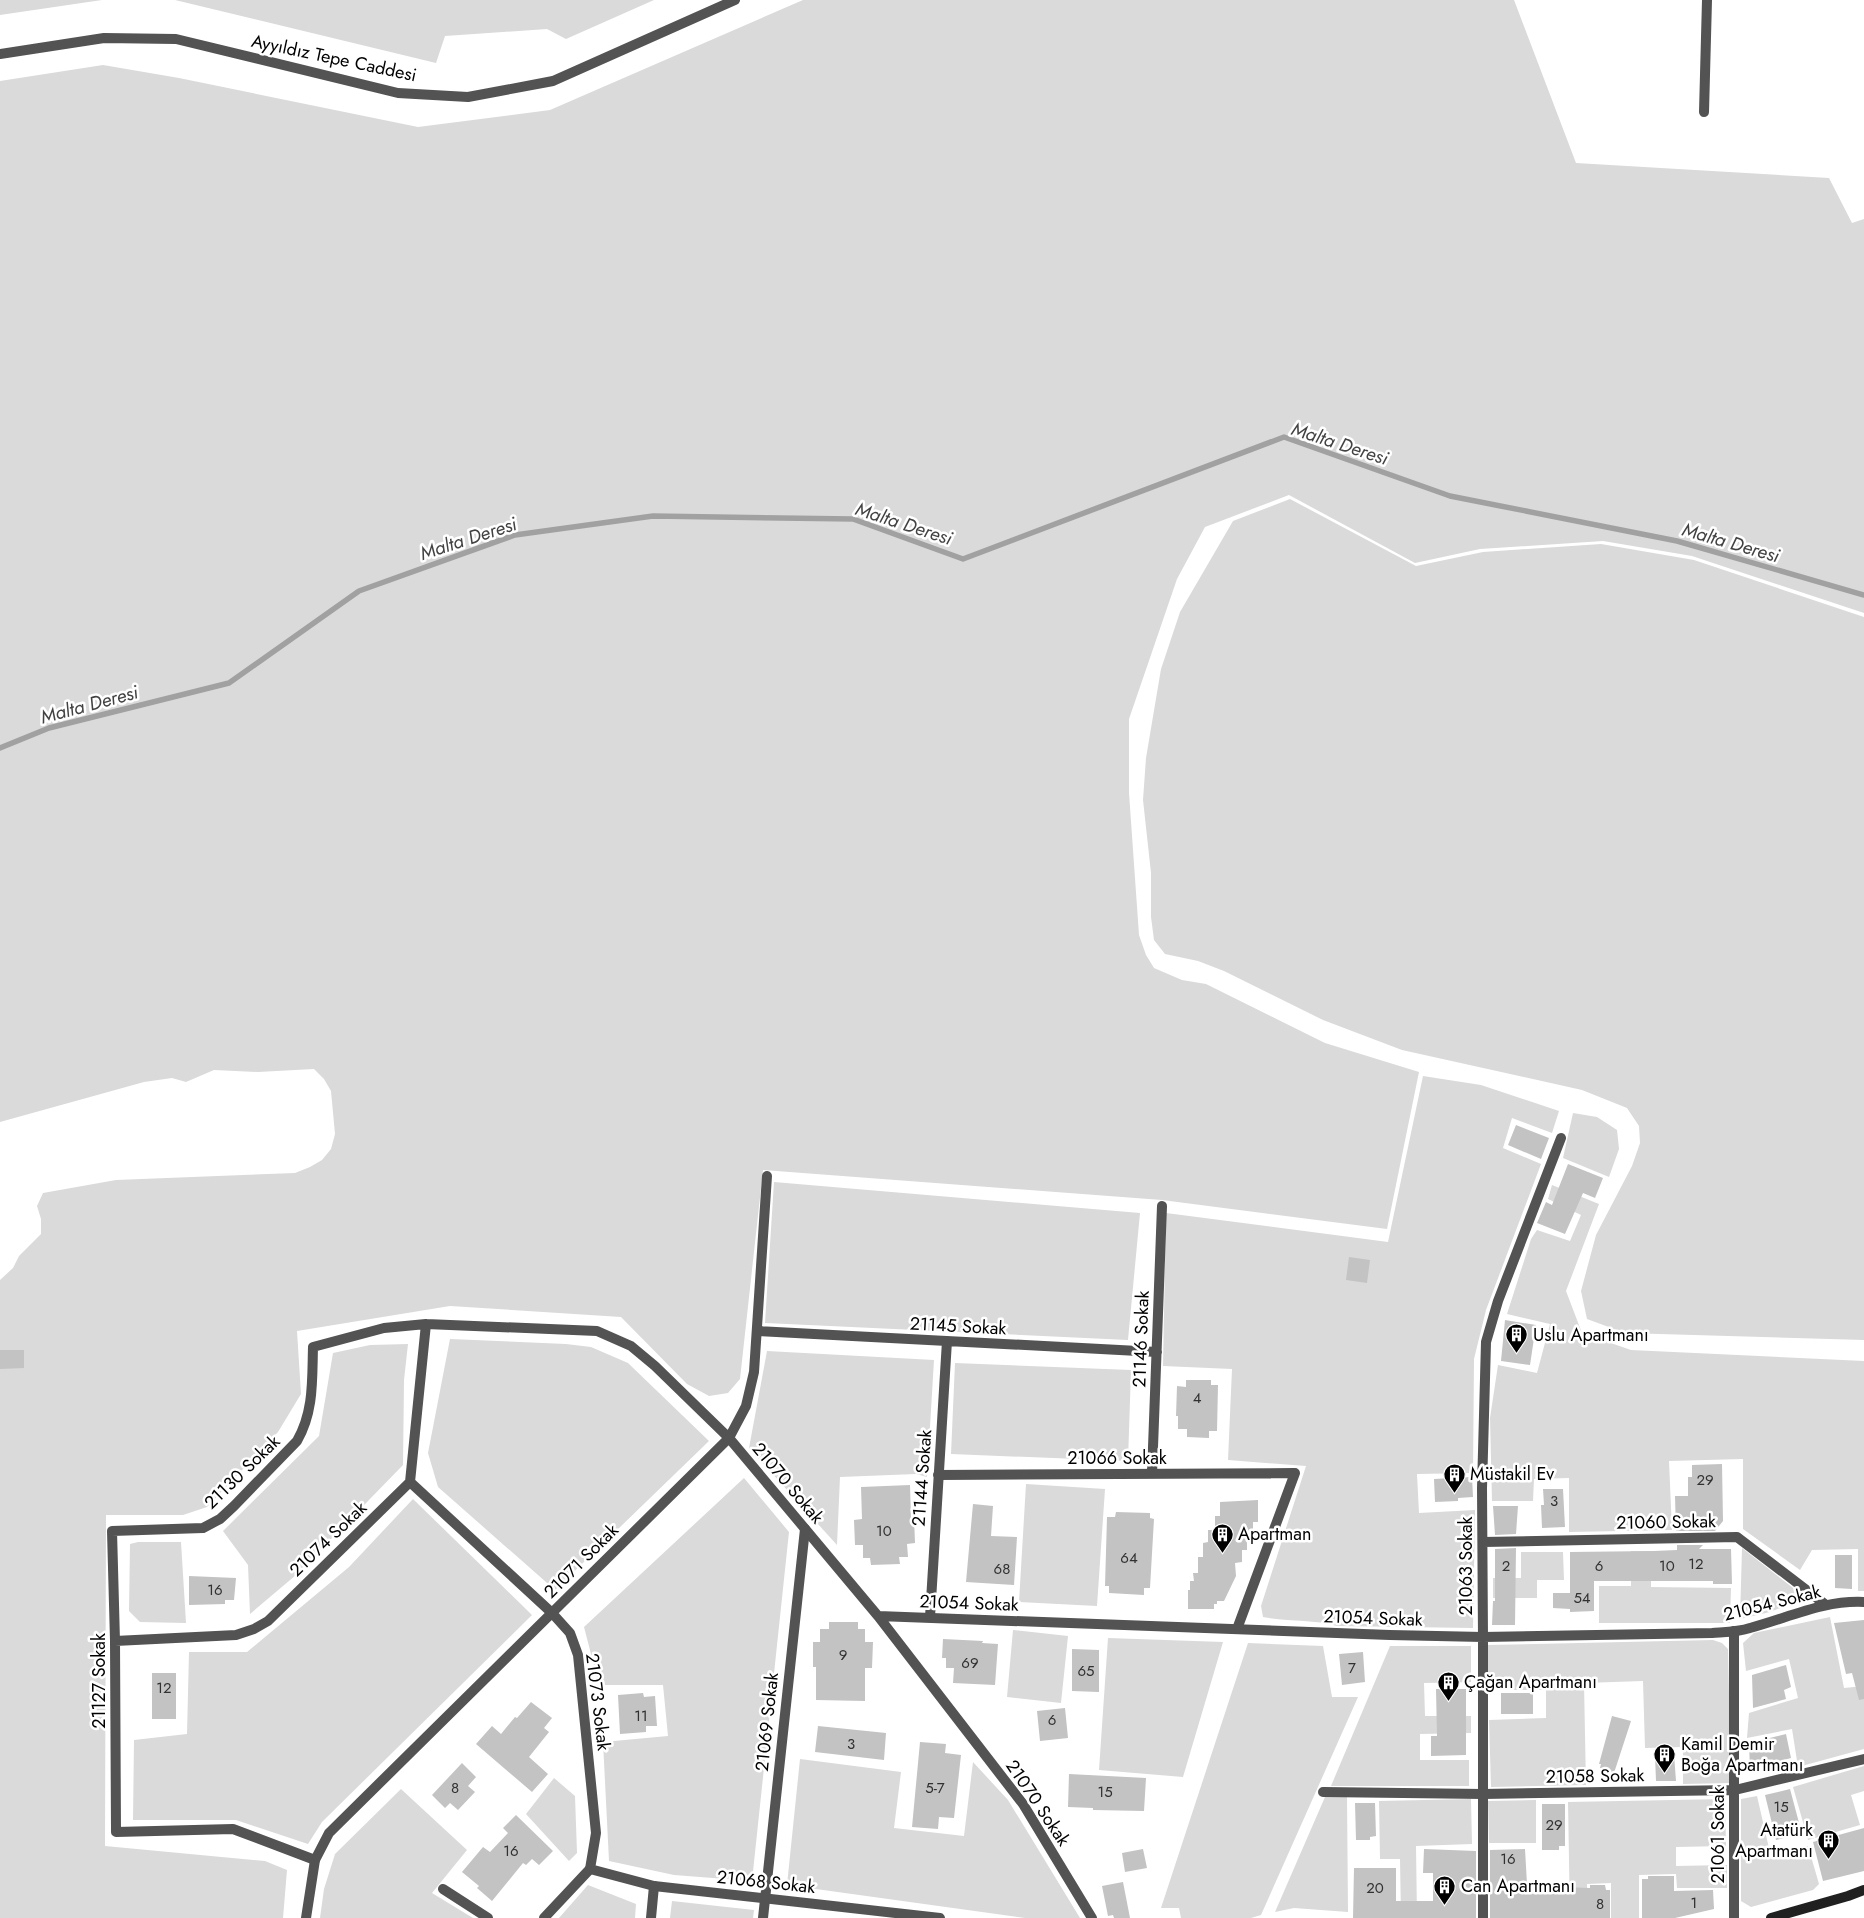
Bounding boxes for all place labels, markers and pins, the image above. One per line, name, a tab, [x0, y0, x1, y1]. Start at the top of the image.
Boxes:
place label: Uslu Apartmanı	[1533, 1322, 1649, 1348]
building icon: Uslu Apartmanı	[1505, 1323, 1529, 1354]
place label: Müstakil Ev	[1470, 1461, 1554, 1487]
building icon: Müstakil Ev	[1442, 1462, 1466, 1493]
place label: Apartman	[1238, 1521, 1311, 1547]
building icon: Apartman	[1210, 1522, 1234, 1553]
place label: Çağan Apartmanı	[1464, 1669, 1597, 1695]
building icon: Çağan Apartmanı	[1436, 1670, 1460, 1701]
place label: Kamil Demir Boğa Apartmanı	[1681, 1731, 1803, 1778]
building icon: Kamil Demir Boğa Apartmanı	[1653, 1742, 1677, 1773]
place label: Atatürk Apartmanı	[1735, 1817, 1813, 1864]
building icon: Atatürk Apartmanı	[1817, 1828, 1841, 1859]
place label: Can Apartmanı	[1461, 1873, 1575, 1899]
building icon: Can Apartmanı	[1433, 1874, 1457, 1905]

